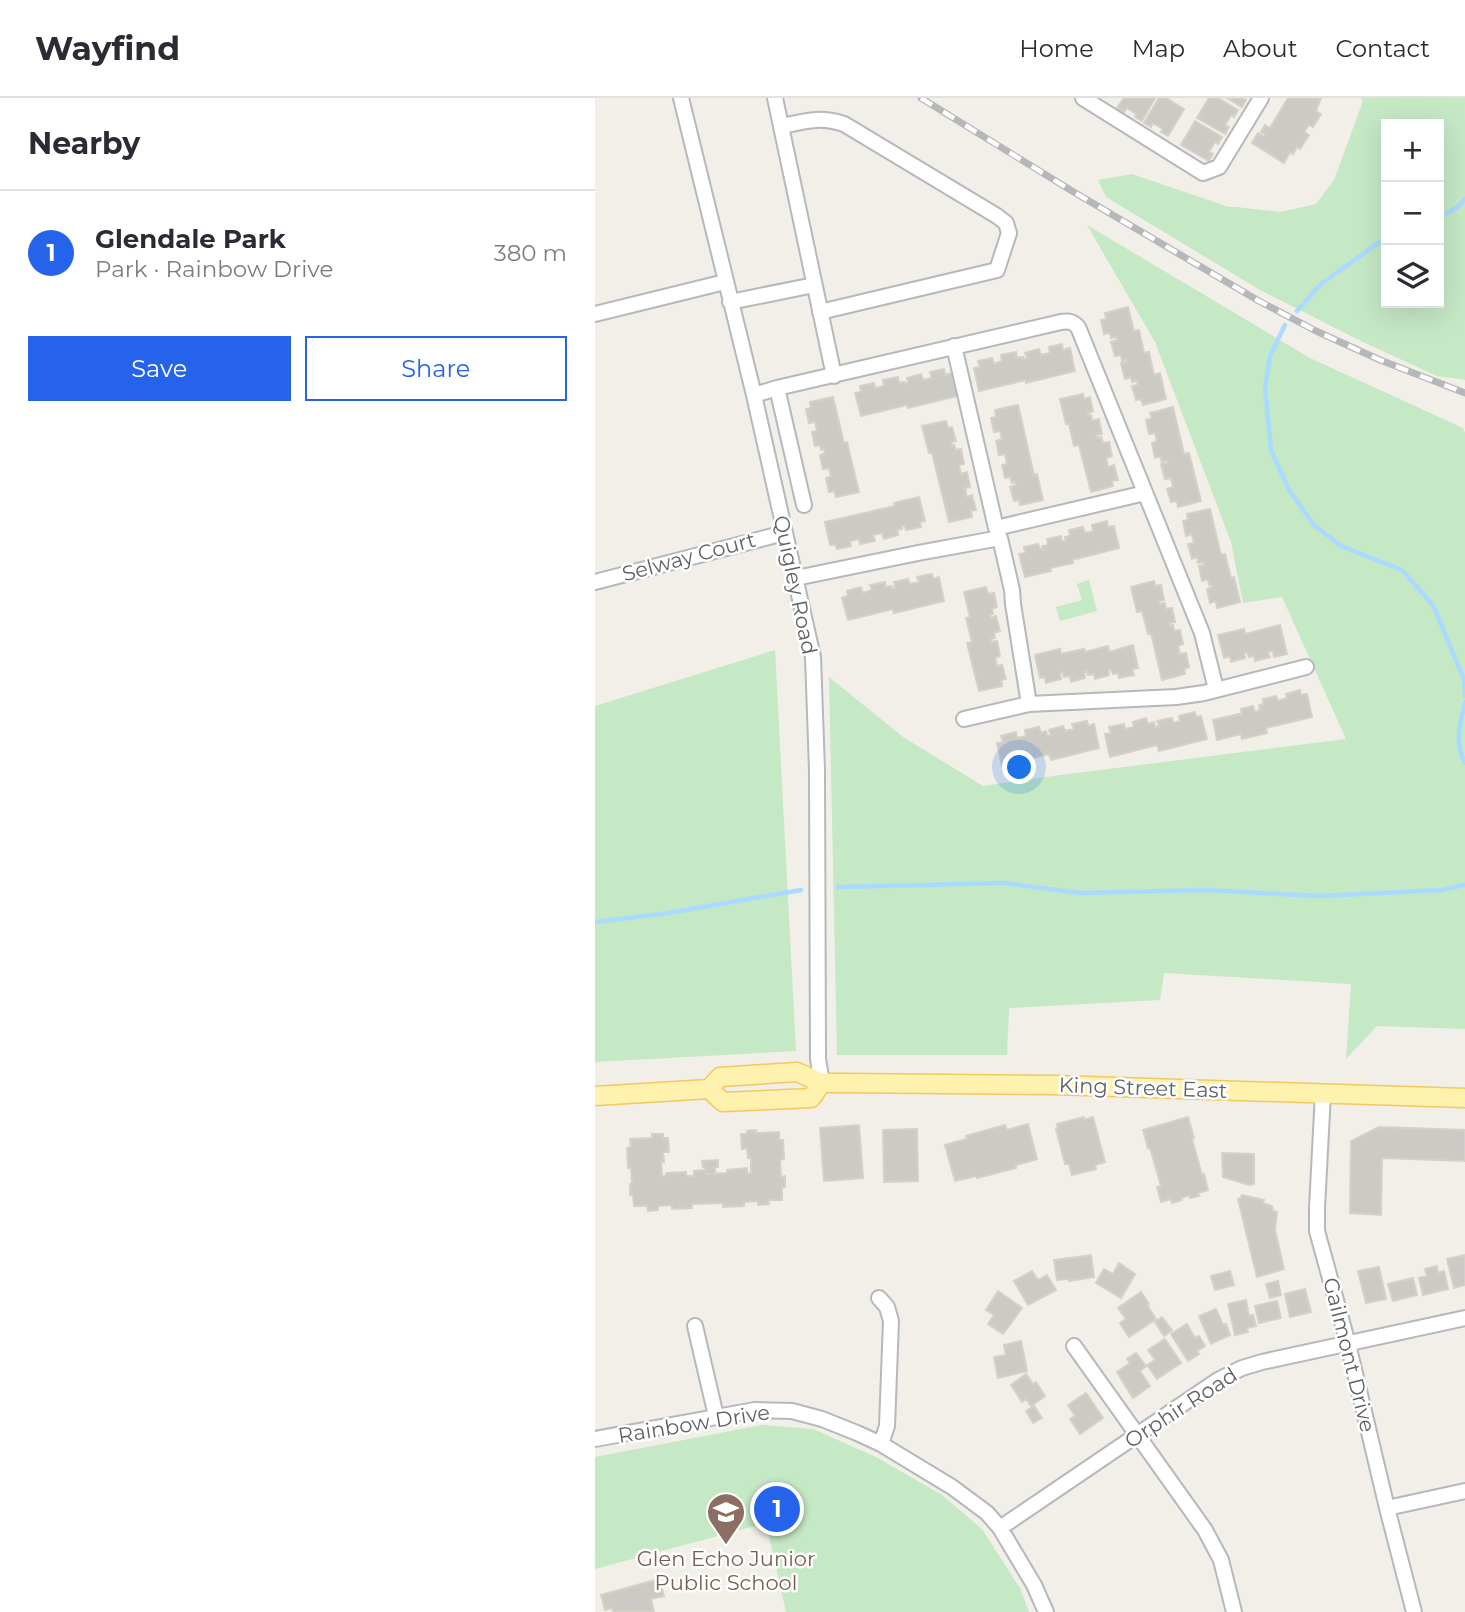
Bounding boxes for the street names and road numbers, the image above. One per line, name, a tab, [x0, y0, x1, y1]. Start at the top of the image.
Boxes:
street label: Quigley Road	[769, 513, 822, 657]
street label: Selway Court	[619, 527, 758, 586]
street label: King Street East	[1058, 1072, 1228, 1103]
street label: Gailmont Drive	[1318, 1275, 1381, 1435]
street label: Orphir Road	[1120, 1362, 1242, 1453]
street label: Rainbow Drive	[616, 1399, 772, 1448]

